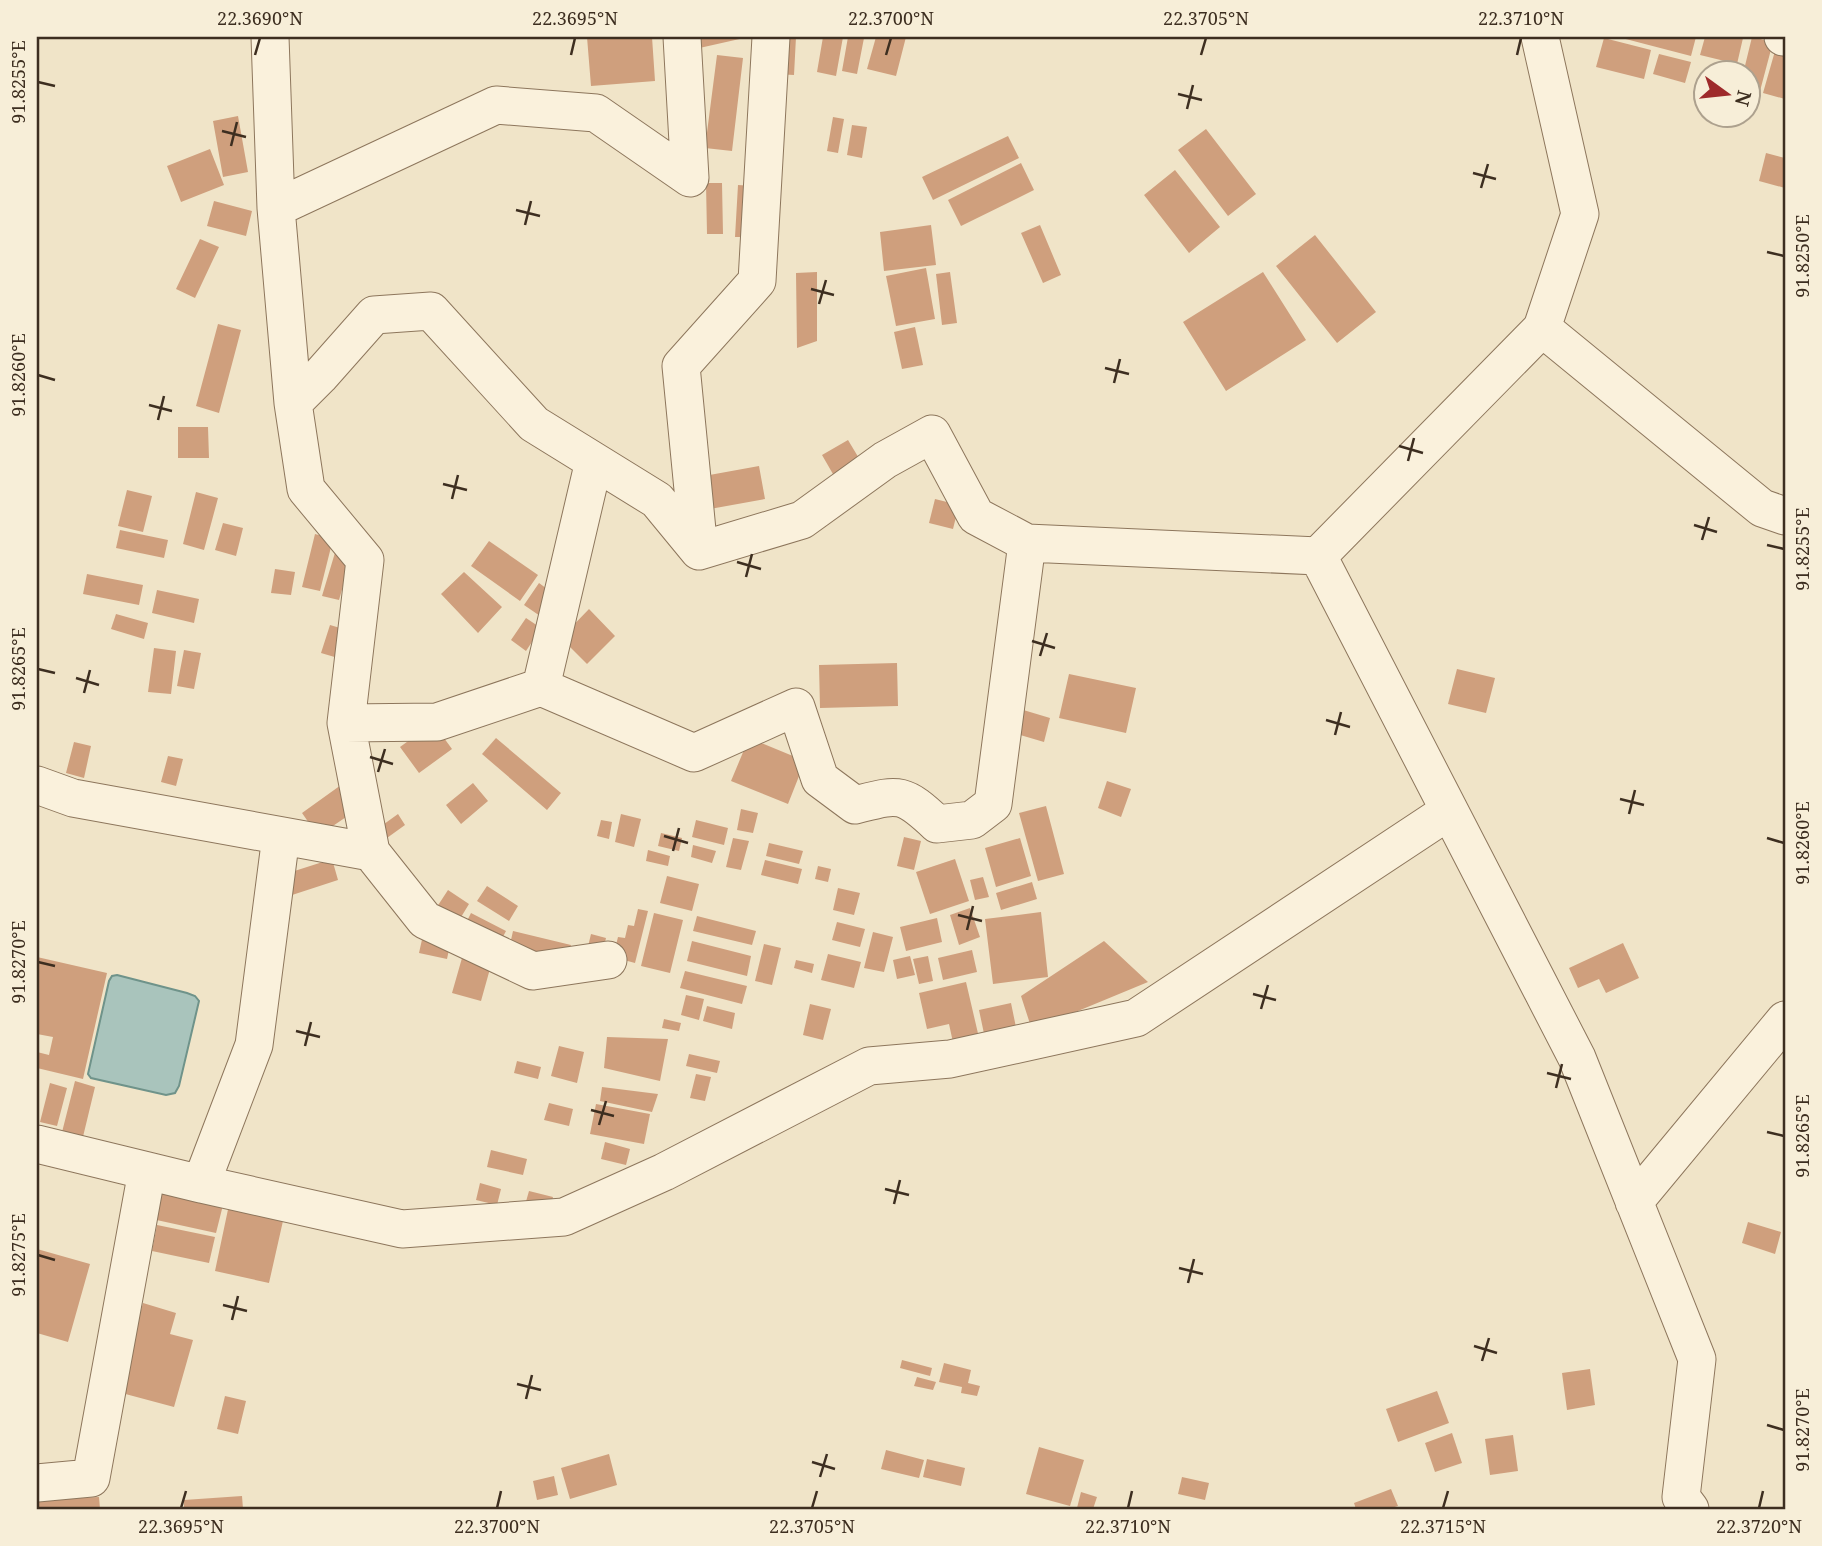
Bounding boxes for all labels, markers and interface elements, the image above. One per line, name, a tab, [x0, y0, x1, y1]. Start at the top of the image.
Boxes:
text: 22.3690°N	[217, 6, 303, 30]
text: 22.3695°N	[532, 6, 618, 30]
text: 22.3700°N	[848, 6, 934, 30]
text: 22.3705°N	[1163, 6, 1249, 30]
text: 22.3710°N	[1478, 6, 1564, 30]
text: 91.8255°E	[6, 40, 30, 124]
north arrow	[1692, 60, 1762, 130]
text: N	[1729, 88, 1758, 109]
text: 91.8250°E	[1790, 214, 1814, 298]
text: 91.8260°E	[6, 333, 30, 417]
text: 91.8255°E	[1790, 507, 1814, 591]
text: 91.8265°E	[6, 627, 30, 711]
text: 91.8260°E	[1790, 801, 1814, 885]
text: 91.8270°E	[6, 920, 30, 1004]
text: 91.8265°E	[1790, 1094, 1814, 1178]
text: 91.8275°E	[6, 1213, 30, 1297]
text: 91.8270°E	[1790, 1388, 1814, 1472]
text: 22.3695°N	[138, 1514, 224, 1538]
text: 22.3700°N	[454, 1514, 540, 1538]
text: 22.3705°N	[769, 1514, 855, 1538]
text: 22.3710°N	[1085, 1514, 1171, 1538]
text: 22.3715°N	[1400, 1514, 1486, 1538]
text: 22.3720°N	[1716, 1514, 1802, 1538]

